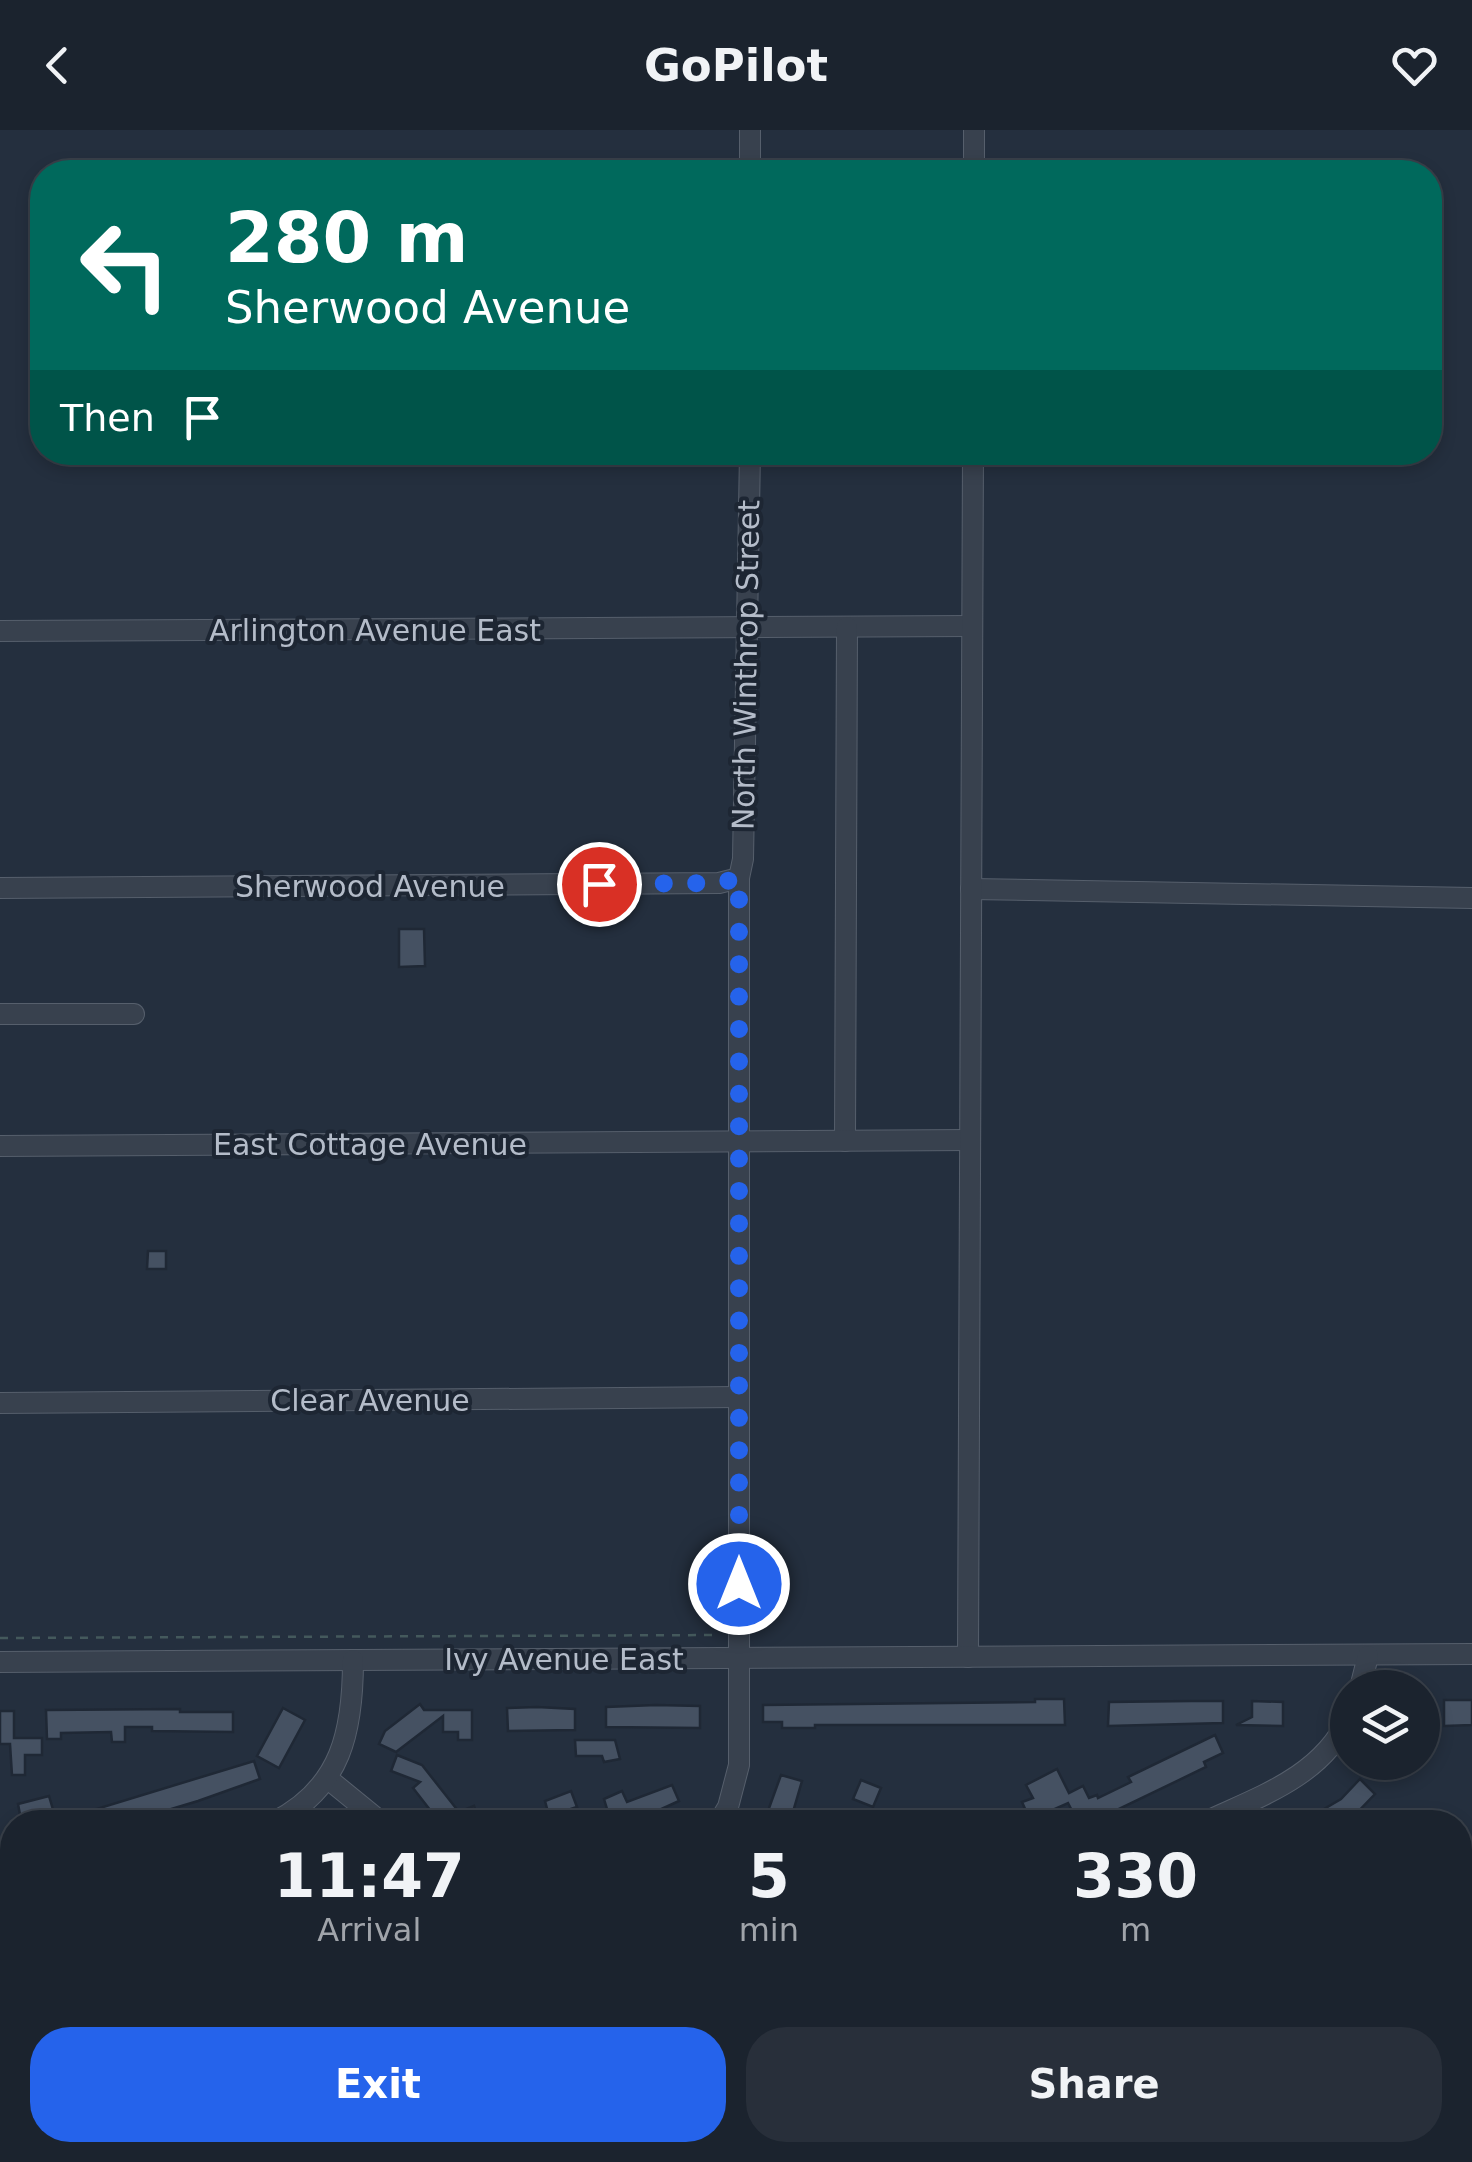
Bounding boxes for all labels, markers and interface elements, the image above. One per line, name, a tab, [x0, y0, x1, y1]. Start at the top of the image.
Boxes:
icon: back	[30, 38, 85, 93]
icon: heart	[1387, 38, 1442, 93]
text: GoPilot	[644, 39, 828, 92]
text: 280 m	[225, 197, 468, 279]
icon: left	[60, 200, 190, 330]
text: Sherwood Avenue	[225, 281, 630, 334]
icon: arrive	[175, 390, 230, 445]
text: Then	[60, 396, 155, 440]
street label: North Winthrop Street	[726, 499, 766, 830]
street label: Arlington Avenue East	[209, 613, 541, 648]
pin	[557, 842, 642, 927]
icon: arrive	[572, 857, 627, 912]
street label: Sherwood Avenue	[235, 869, 505, 904]
street label: East Cottage Avenue	[213, 1127, 527, 1162]
street label: Clear Avenue	[270, 1383, 470, 1418]
position arrow	[687, 1532, 791, 1636]
street label: Ivy Avenue East	[444, 1642, 684, 1677]
map controls	[1330, 1670, 1440, 1780]
button: layers	[1330, 1670, 1440, 1780]
text: 11:47	[274, 1841, 465, 1911]
text: 5	[748, 1841, 790, 1911]
text: 330	[1073, 1841, 1198, 1911]
text: Arrival	[317, 1911, 421, 1949]
text: min	[739, 1911, 799, 1949]
text: m	[1120, 1911, 1151, 1949]
button: Exit	[30, 2027, 726, 2142]
button: Share	[746, 2027, 1442, 2142]

